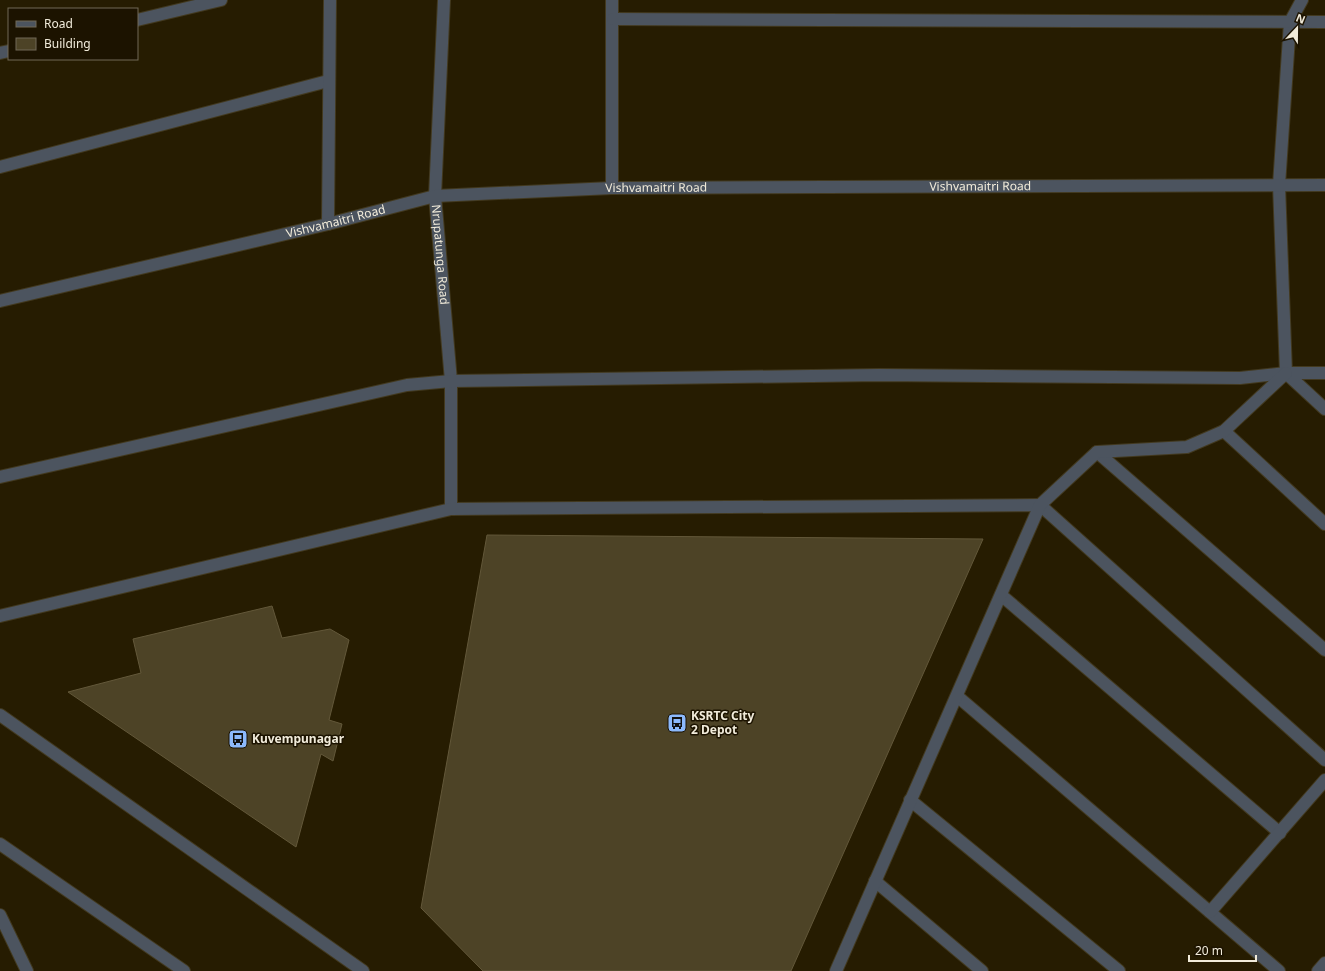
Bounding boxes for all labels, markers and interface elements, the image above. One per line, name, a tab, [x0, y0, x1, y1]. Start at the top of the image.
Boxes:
legend	[8, 8, 138, 60]
north arrow	[1277, 8, 1317, 48]
text: N	[1294, 10, 1308, 27]
text: Road	[44, 15, 73, 32]
text: Building	[44, 35, 91, 52]
street label: Vishvamaitri Road	[929, 177, 1031, 195]
street label: Vishvamaitri Road	[605, 179, 707, 196]
street label: Vishvamaitri Road	[284, 200, 387, 242]
street label: Nrupatunga Road	[428, 204, 453, 306]
place label: KSRTC City 2 Depot	[691, 707, 754, 738]
bus stop icon: KSRTC City 2 Depot	[666, 712, 688, 734]
bus stop icon: Kuvempunagar	[227, 728, 249, 750]
place label: Kuvempunagar	[252, 730, 345, 747]
scale bar	[1189, 937, 1256, 963]
text: 20 m	[1195, 942, 1223, 959]

